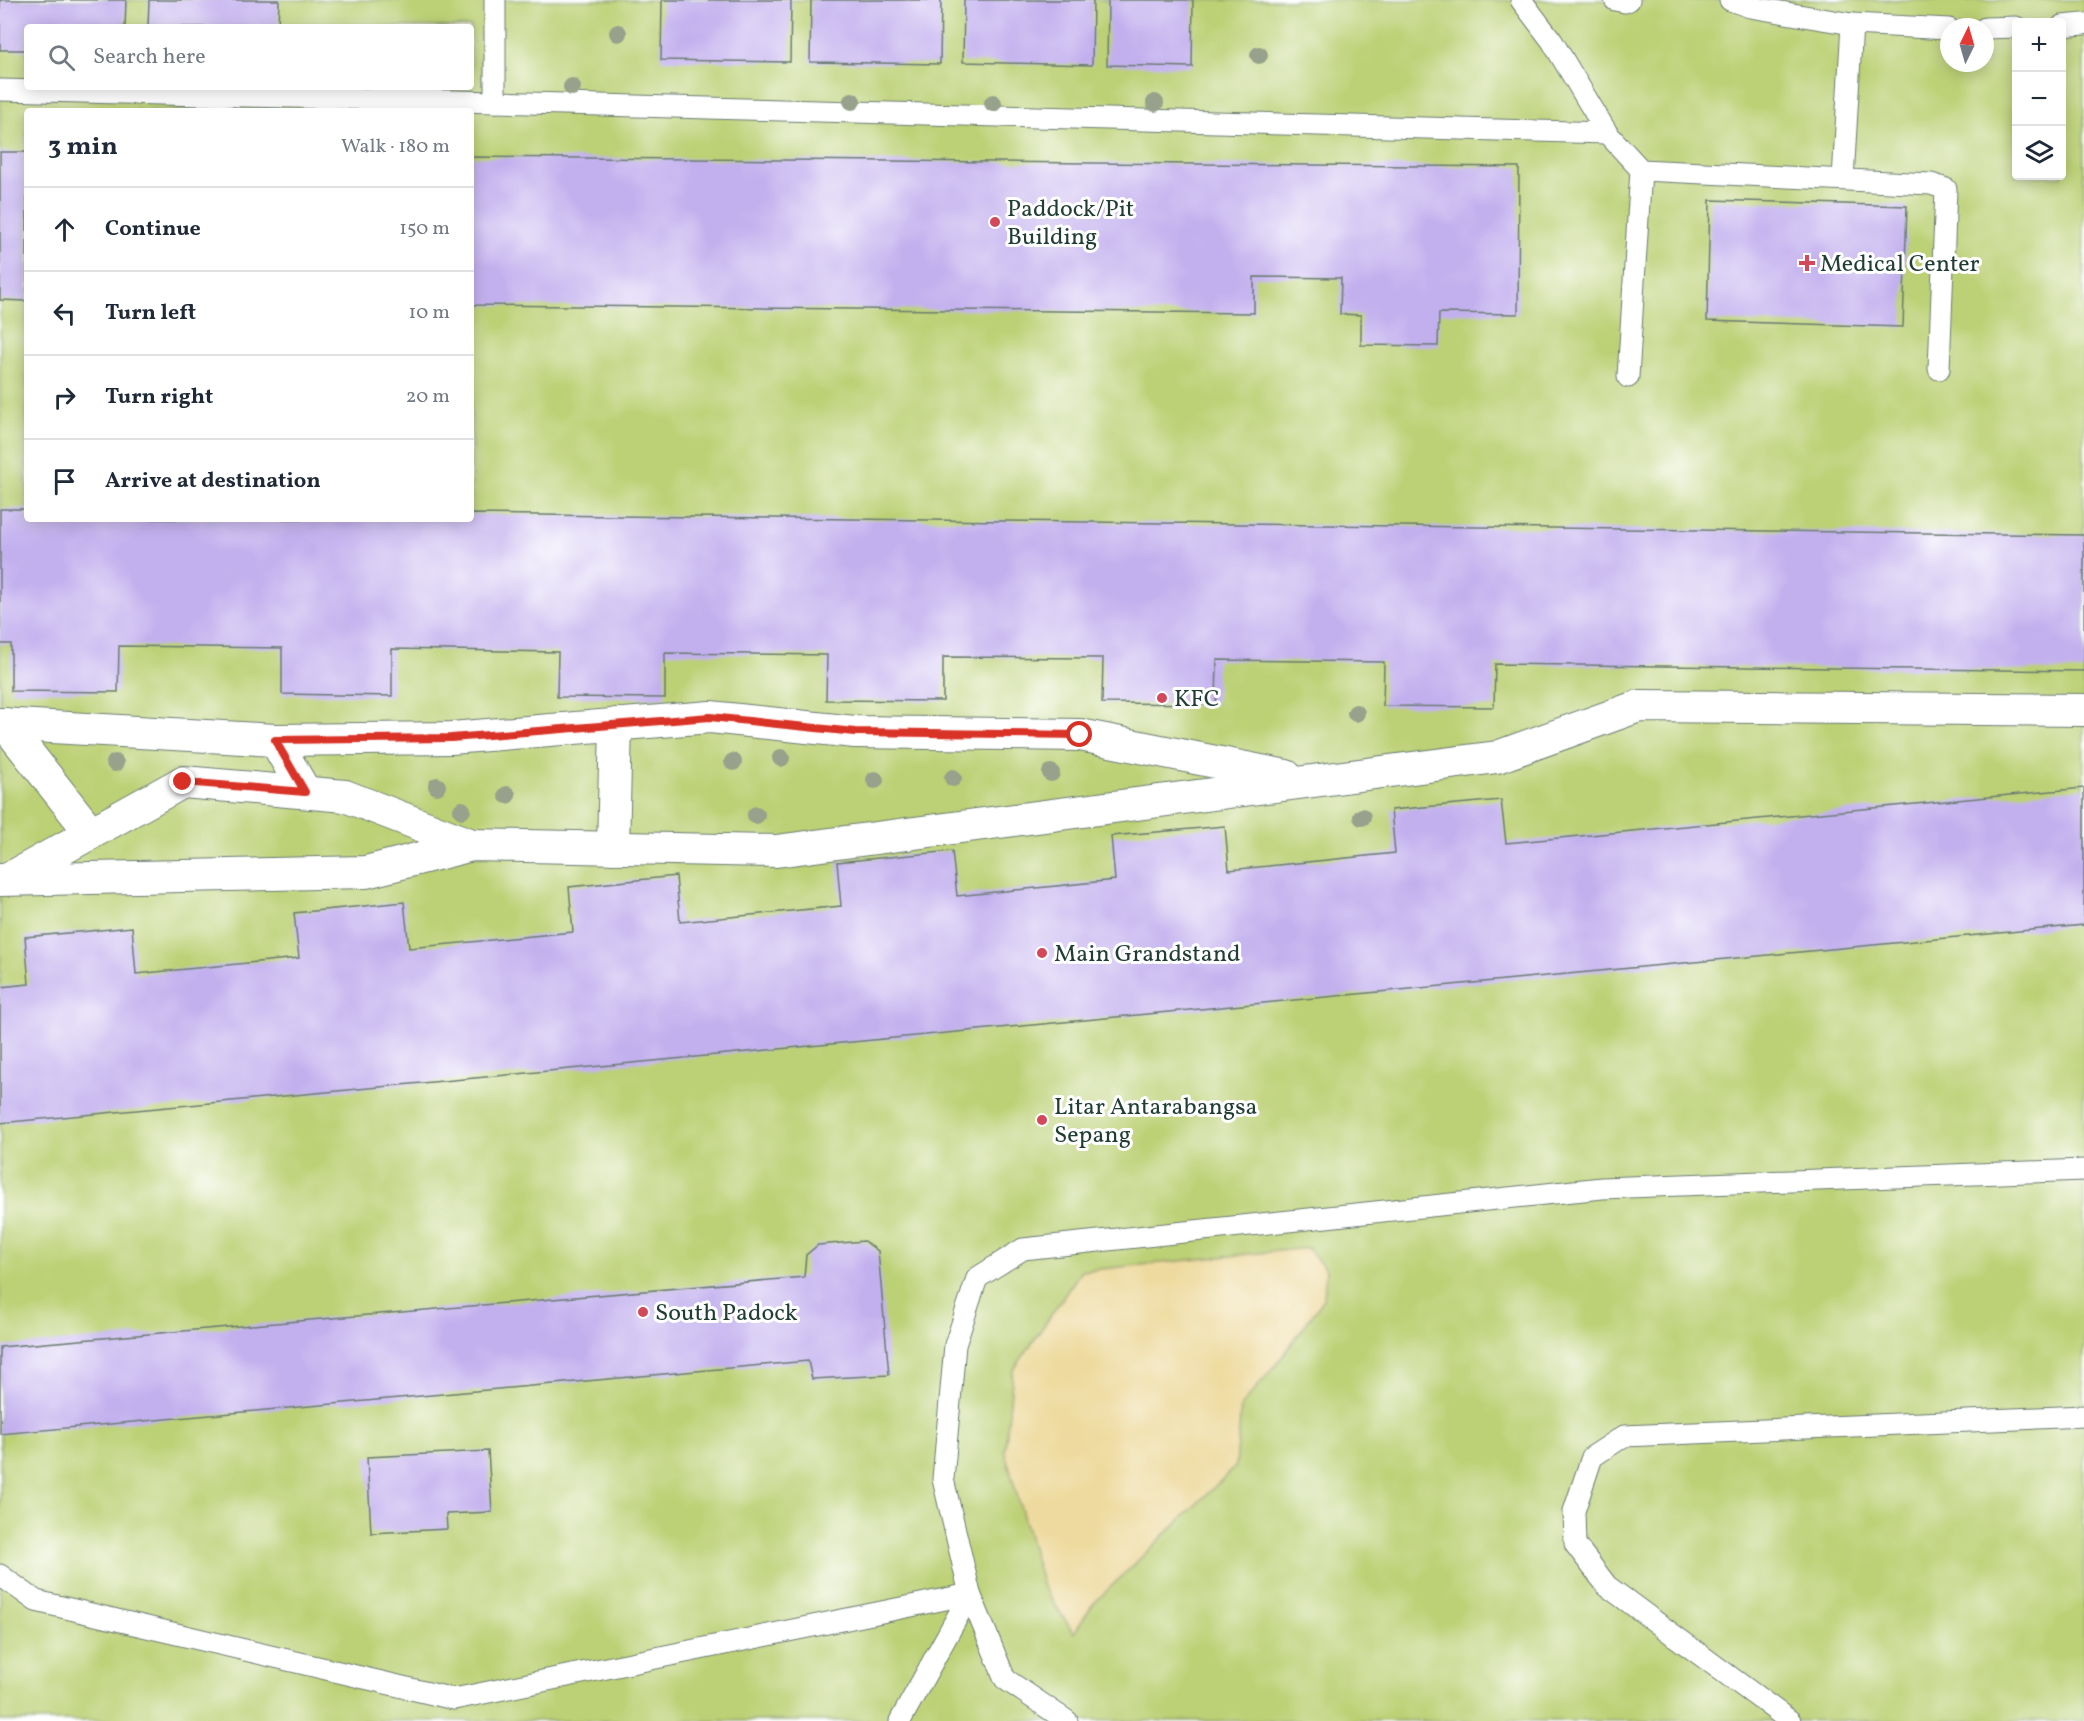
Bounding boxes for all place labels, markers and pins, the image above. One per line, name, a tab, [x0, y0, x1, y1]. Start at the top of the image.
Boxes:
place label: Paddock/Pit Building	[1007, 193, 1134, 255]
marker: Paddock/Pit Building	[988, 215, 1002, 229]
place label: Medical Center	[1820, 248, 1980, 282]
marker: Medical Center	[1798, 254, 1816, 272]
place label: KFC	[1174, 683, 1219, 717]
marker: KFC	[1155, 691, 1169, 705]
place label: Main Grandstand	[1054, 938, 1241, 972]
marker: Main Grandstand	[1035, 946, 1049, 960]
place label: Litar Antarabangsa Sepang	[1054, 1091, 1257, 1153]
marker: Litar Antarabangsa Sepang	[1035, 1113, 1049, 1127]
place label: South Padock	[655, 1297, 798, 1331]
marker: South Padock	[636, 1305, 650, 1319]

